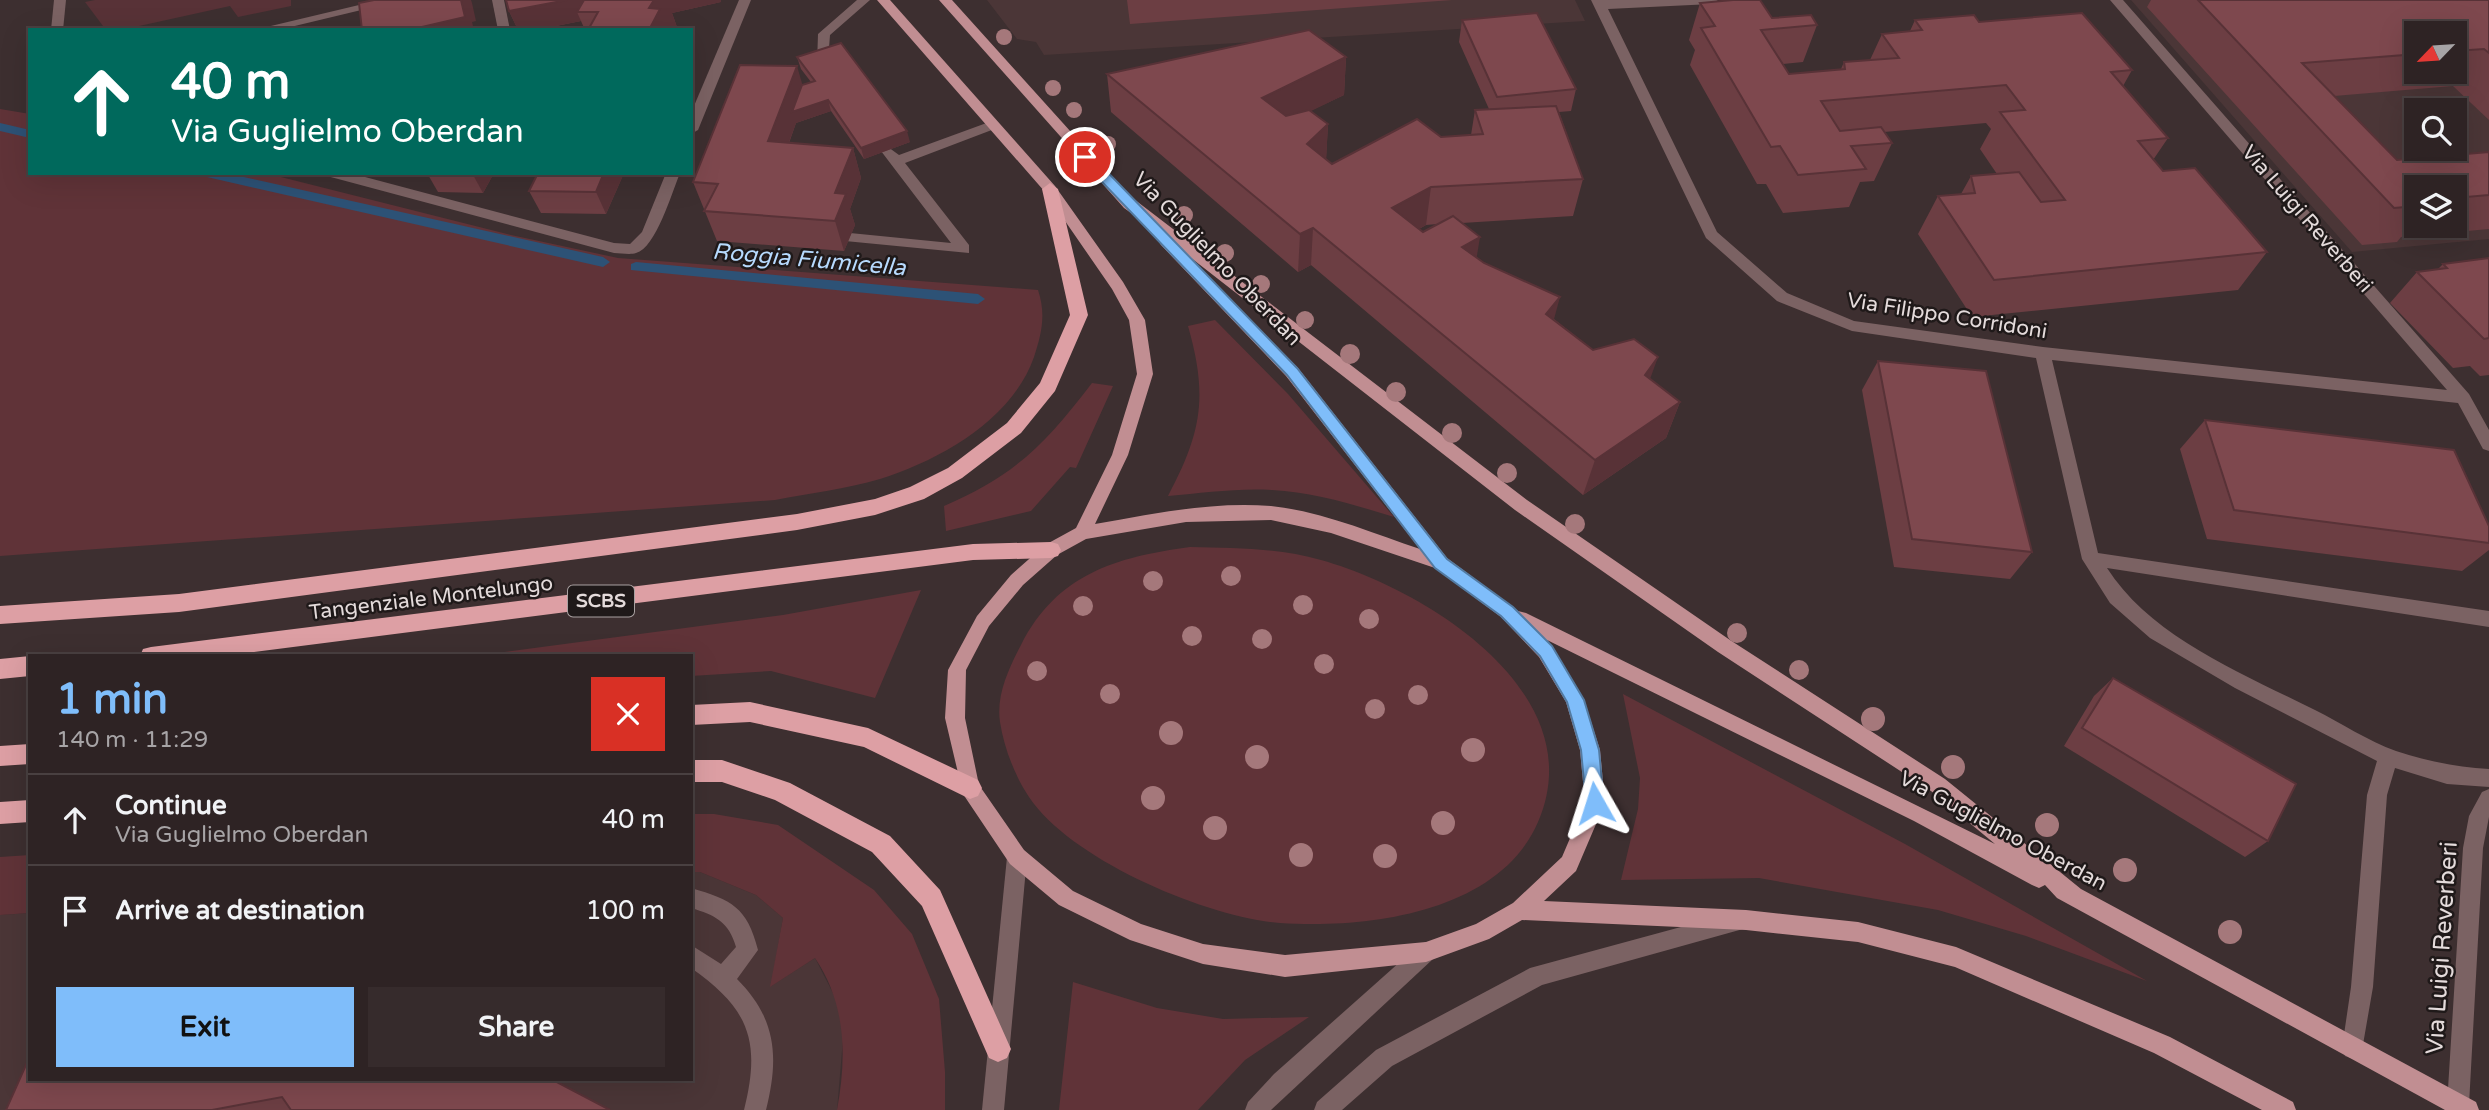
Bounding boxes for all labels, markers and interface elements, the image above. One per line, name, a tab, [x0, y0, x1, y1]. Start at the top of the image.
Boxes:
north arrow	[2404, 21, 2468, 84]
map controls	[2404, 21, 2467, 238]
text: 40 m	[171, 53, 290, 112]
icon: ahead	[56, 56, 147, 147]
button: search	[2404, 98, 2467, 161]
text: Via Guglielmo Oberdan	[171, 113, 524, 151]
pin	[1055, 127, 1115, 187]
icon: arrive	[1066, 138, 1104, 176]
street label: Via Luigi Reverberi	[2236, 140, 2378, 298]
street label: Via Guglielmo Oberdan	[1128, 167, 1306, 351]
button: layers	[2404, 175, 2467, 238]
water label: Roggia Fiumicella	[711, 238, 908, 282]
street label: Via Filippo Corridoni	[1845, 288, 2049, 344]
street label: Tangenziale Montelungo	[308, 571, 554, 625]
road number: SCBS	[568, 586, 634, 616]
text: 1 min	[56, 674, 168, 725]
button: close	[591, 677, 665, 751]
text: 140 m · 11:29	[56, 726, 208, 754]
position arrow	[1558, 766, 1632, 840]
street label: Via Guglielmo Oberdan	[1895, 766, 2111, 896]
text: Continue	[115, 790, 227, 821]
icon: ahead	[56, 801, 94, 839]
text: 40 m	[602, 804, 665, 835]
text: Via Guglielmo Oberdan	[115, 821, 368, 849]
street label: Via Luigi Reverberi	[2420, 840, 2464, 1056]
icon: arrive	[56, 892, 94, 930]
text: Arrive at destination	[115, 895, 365, 926]
text: 100 m	[585, 895, 665, 926]
button: Exit	[56, 987, 354, 1067]
button: Share	[368, 987, 665, 1067]

